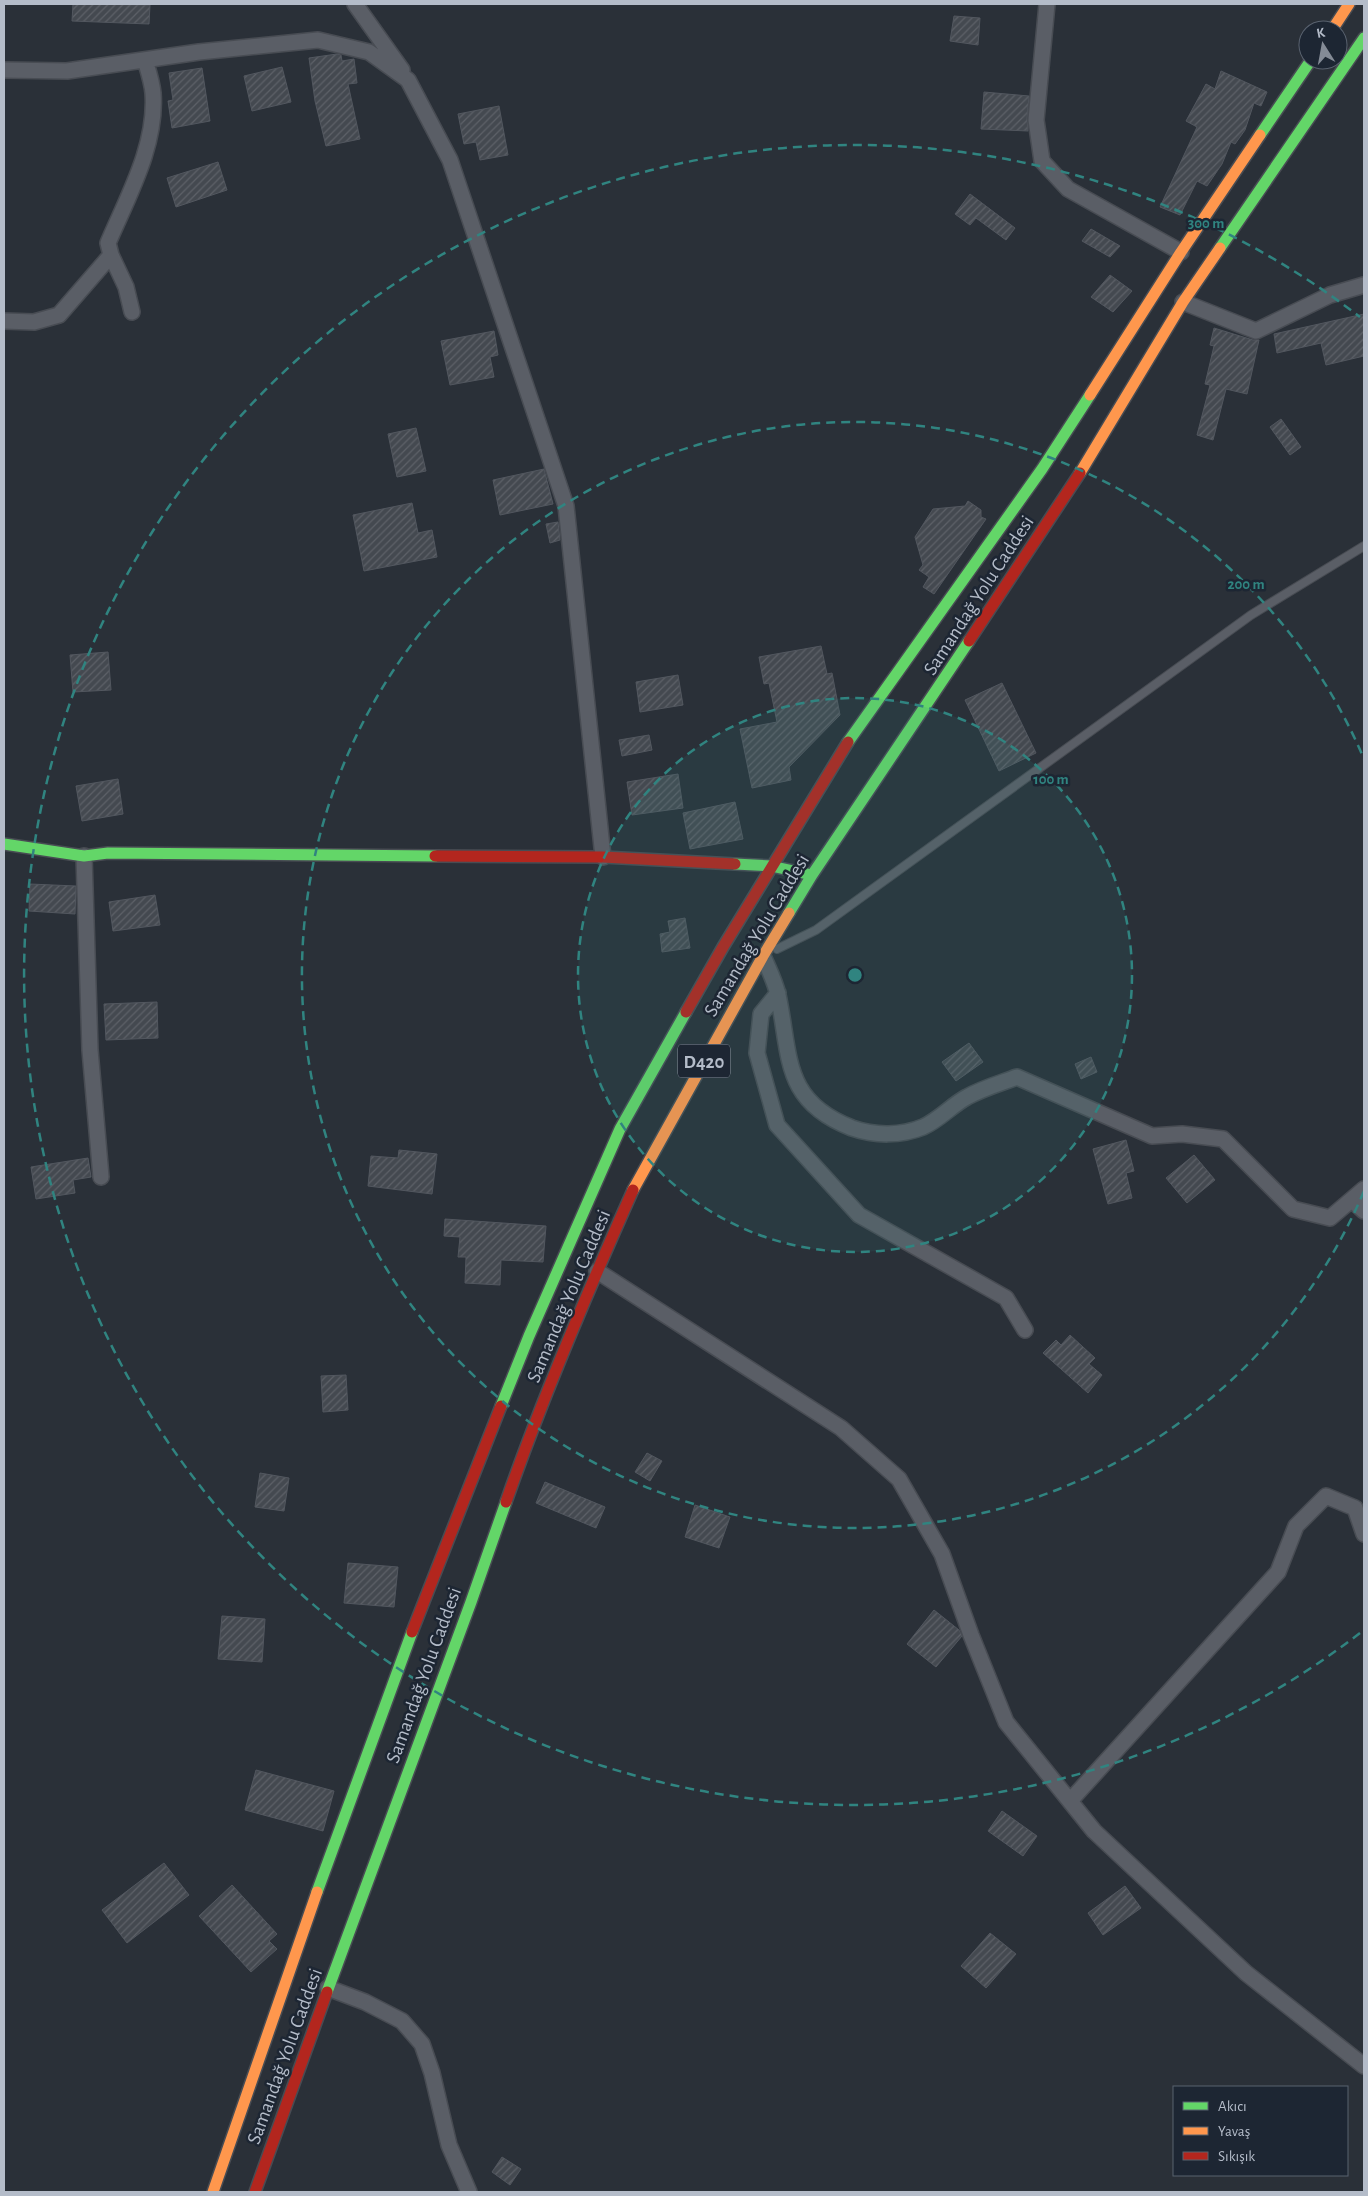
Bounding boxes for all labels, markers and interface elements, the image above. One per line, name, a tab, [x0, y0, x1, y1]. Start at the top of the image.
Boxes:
north arrow	[1298, 20, 1348, 70]
text: K	[1315, 25, 1327, 41]
text: 300 m	[1188, 216, 1224, 231]
street label: Samandağ Yolu Caddesi	[920, 512, 1038, 679]
text: 200 m	[1227, 577, 1265, 592]
text: 100 m	[1033, 772, 1069, 787]
street label: Samandağ Yolu Caddesi	[701, 851, 813, 1020]
centre of rings	[846, 966, 864, 984]
road number: D420	[678, 1044, 730, 1078]
street label: Samandağ Yolu Caddesi	[523, 1207, 614, 1386]
street label: Samandağ Yolu Caddesi	[383, 1585, 465, 1766]
street label: Samandağ Yolu Caddesi	[244, 1966, 326, 2147]
legend	[1173, 2086, 1348, 2176]
text: Akıcı	[1218, 2099, 1247, 2114]
text: Yavaş	[1218, 2124, 1250, 2139]
text: Sıkışık	[1218, 2149, 1255, 2164]

